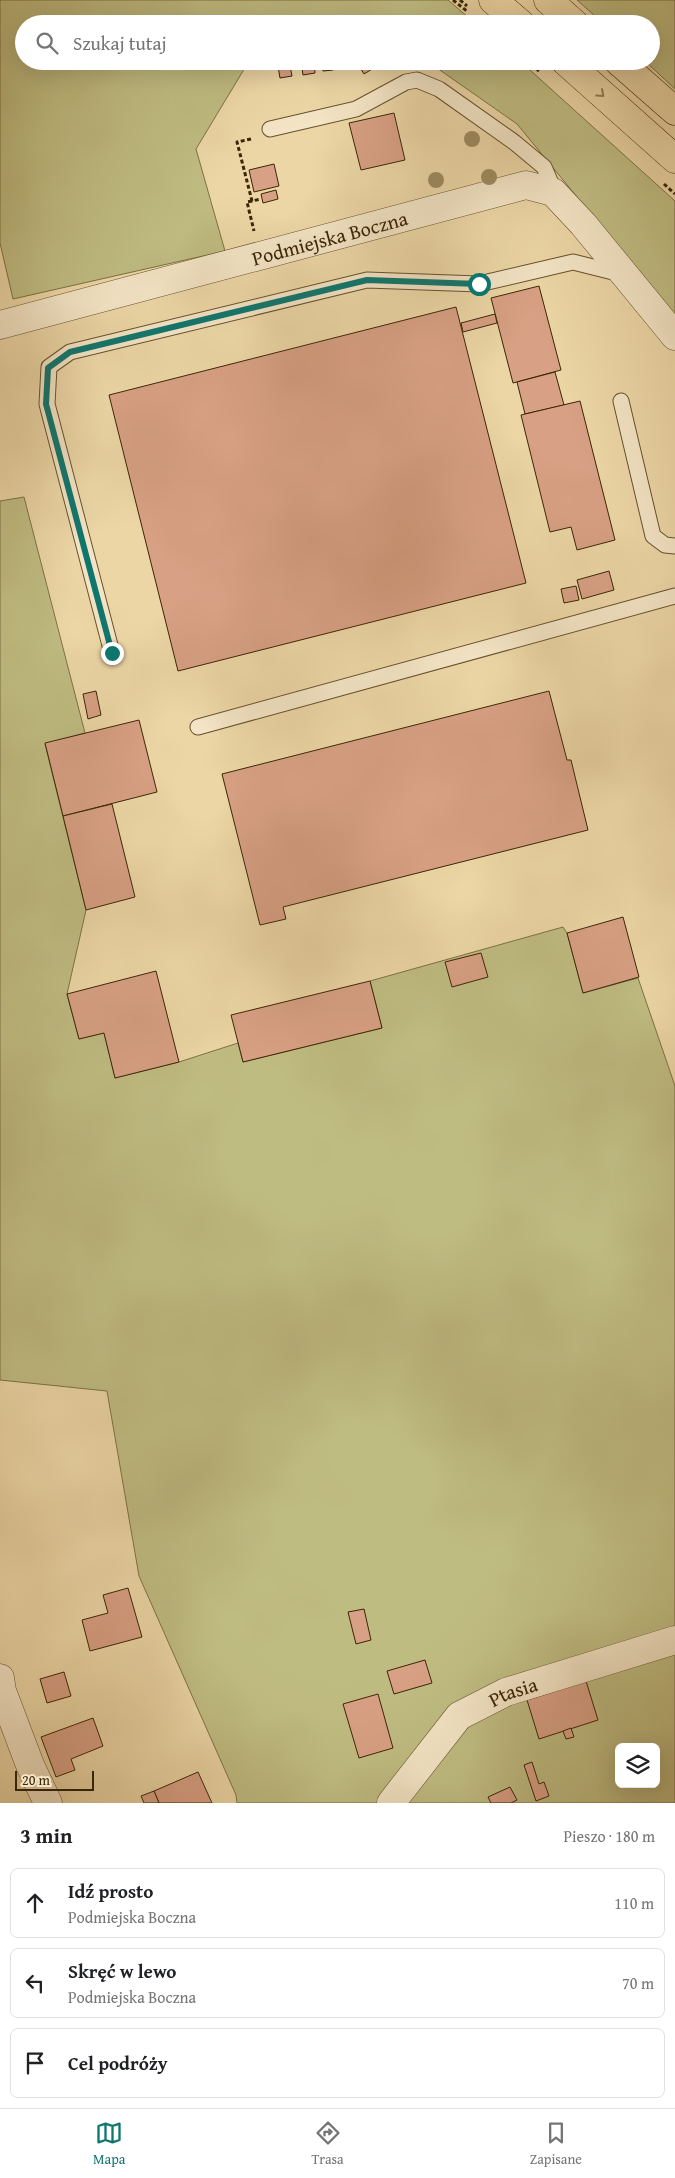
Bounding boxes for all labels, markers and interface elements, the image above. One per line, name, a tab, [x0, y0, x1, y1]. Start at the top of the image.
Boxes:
search box	[15, 15, 660, 70]
icon: search	[33, 29, 61, 57]
text: Szukaj tutaj	[73, 29, 167, 57]
one-way arrow	[595, 88, 604, 96]
street label: Podmiejska Boczna	[248, 203, 411, 272]
route start	[468, 273, 491, 296]
route end	[101, 642, 124, 665]
street label: Ptasia	[483, 1669, 541, 1713]
map controls	[615, 1743, 660, 1788]
button: layers	[615, 1743, 660, 1788]
scale bar	[15, 1768, 94, 1791]
text: 20 m	[22, 1770, 50, 1790]
text: 3 min	[20, 1820, 72, 1851]
text: Pieszo · 180 m	[563, 1824, 655, 1848]
text: Idź prosto	[68, 1877, 153, 1905]
icon: ahead	[21, 1889, 49, 1917]
text: 110 m	[614, 1891, 654, 1915]
text: Podmiejska Boczna	[68, 1905, 196, 1929]
text: Skręć w lewo	[68, 1957, 176, 1985]
icon: left	[21, 1969, 49, 1997]
text: 70 m	[622, 1971, 654, 1995]
text: Podmiejska Boczna	[68, 1985, 196, 2009]
icon: arrive	[21, 2049, 49, 2077]
text: Cel podróży	[68, 2049, 168, 2077]
tab: Mapa	[93, 2119, 125, 2169]
tab: Trasa	[311, 2119, 344, 2169]
tab: Zapisane	[530, 2119, 582, 2169]

